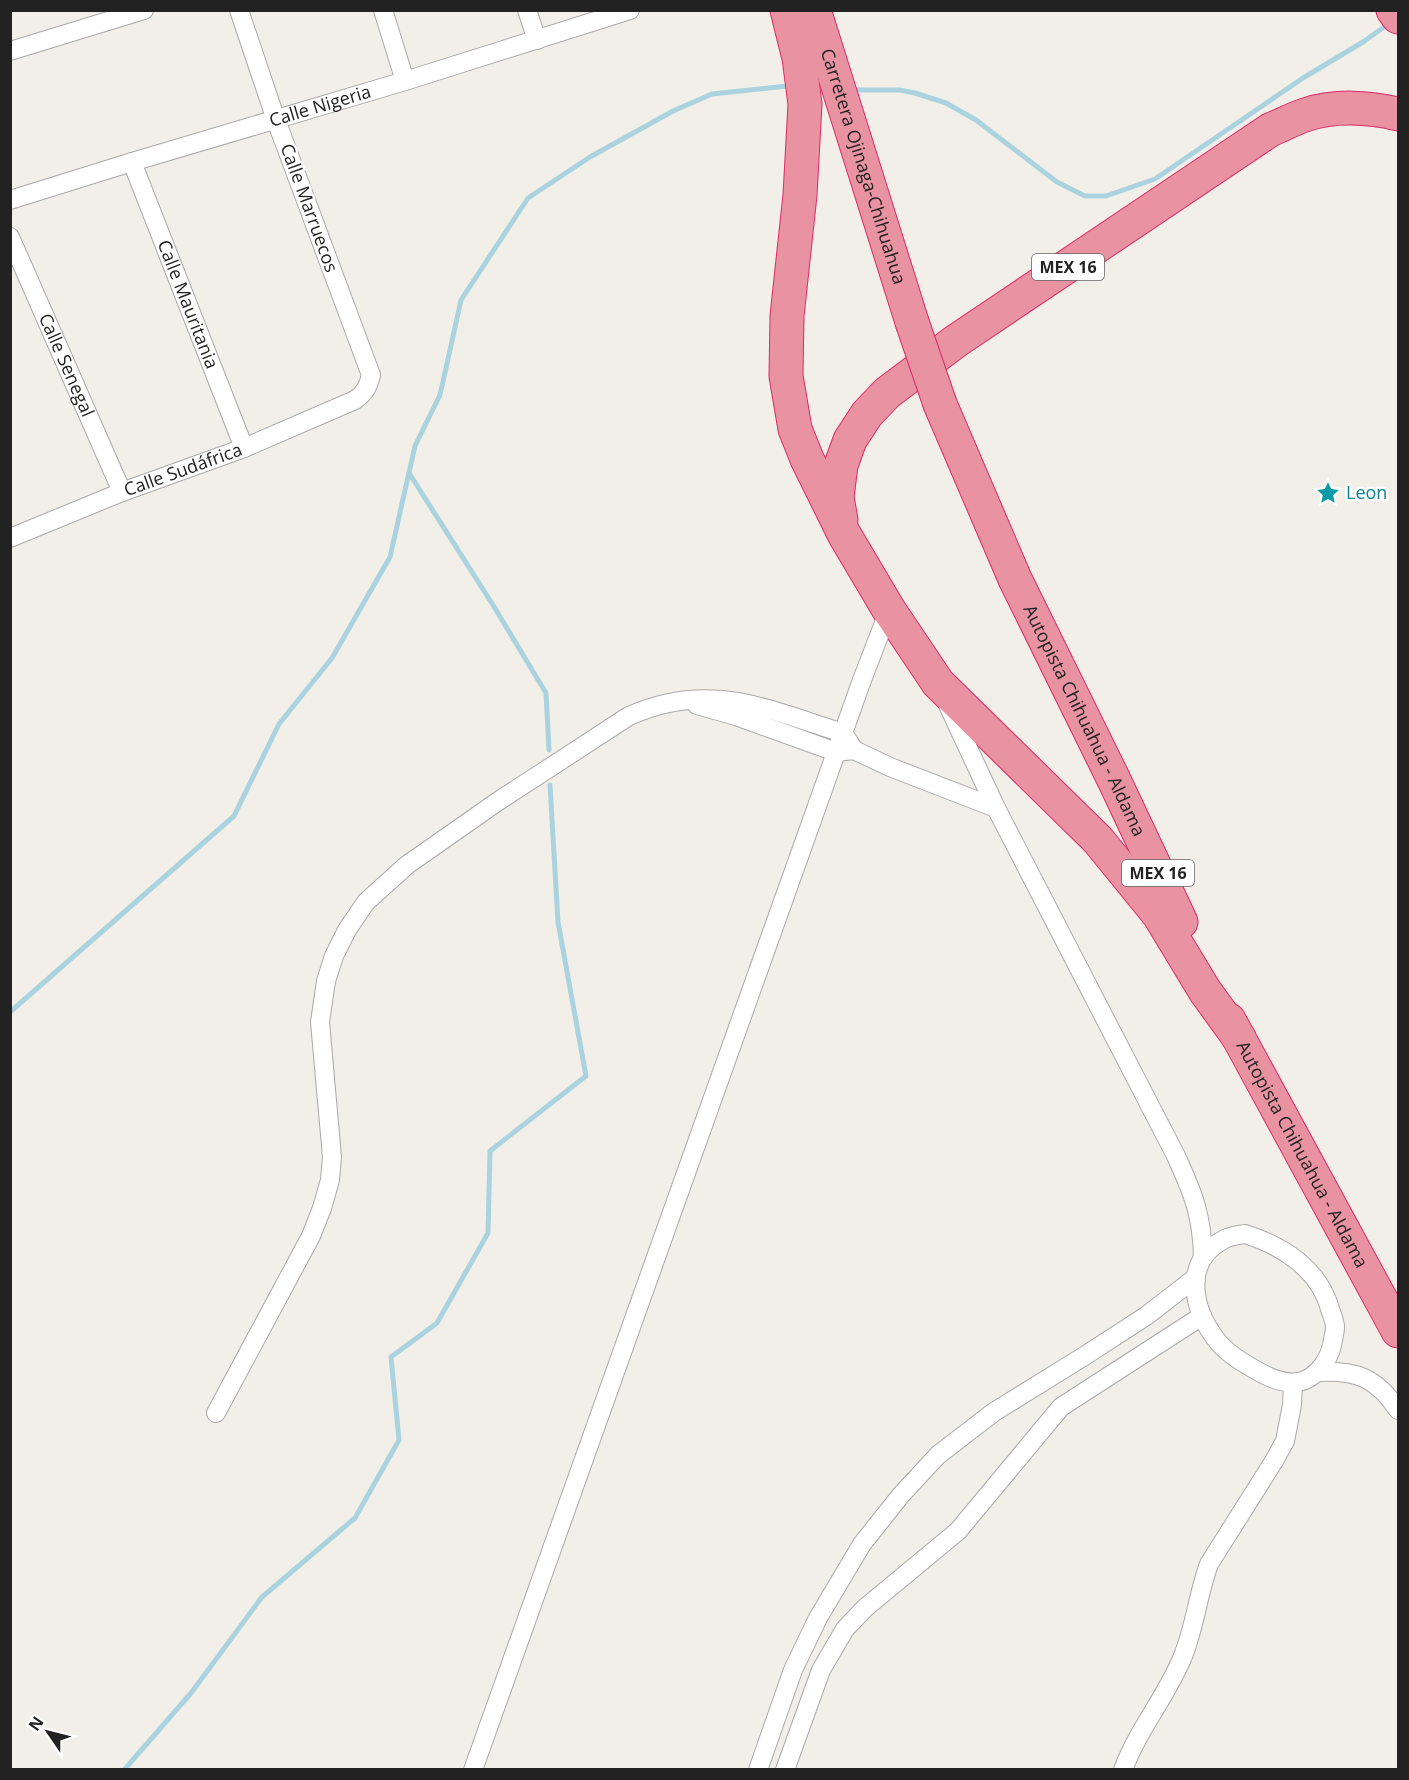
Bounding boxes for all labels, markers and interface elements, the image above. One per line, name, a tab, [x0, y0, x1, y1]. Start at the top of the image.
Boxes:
street label: Carretera Ojinaga-Chihuahua	[816, 45, 912, 287]
street label: Calle Nigeria	[266, 79, 374, 132]
street label: Calle Marruecos	[276, 140, 344, 275]
street label: Calle Mauritania	[153, 236, 225, 372]
road number: MEX 16	[1032, 254, 1104, 280]
street label: Calle Senegal	[34, 309, 100, 420]
street label: Calle Sudáfrica	[120, 437, 245, 501]
place icon: Leon	[1315, 480, 1341, 506]
place label: Leon	[1346, 480, 1387, 504]
street label: Autopista Chihuahua - Aldama	[1018, 600, 1152, 840]
road number: MEX 16	[1122, 860, 1194, 886]
street label: Autopista Chihuahua - Aldama	[1232, 1036, 1374, 1272]
north arrow	[18, 1702, 78, 1762]
text: N	[23, 1712, 48, 1735]

